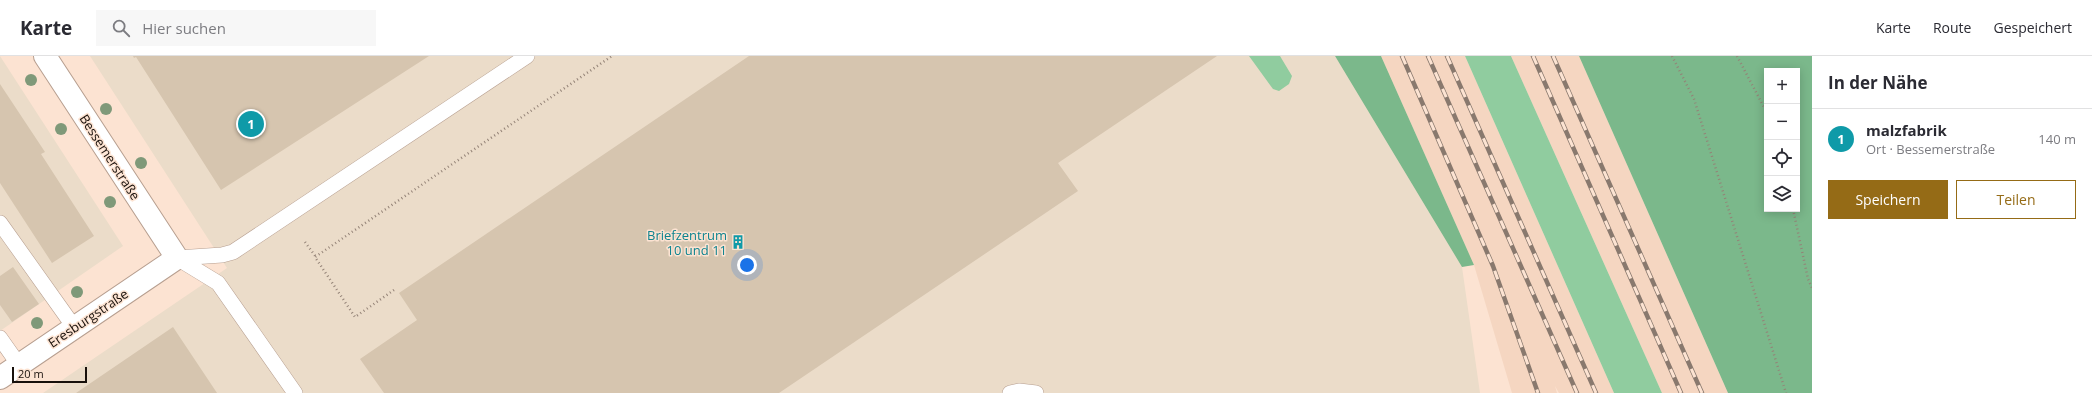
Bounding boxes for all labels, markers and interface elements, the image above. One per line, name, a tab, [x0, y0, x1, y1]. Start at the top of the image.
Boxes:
search box	[96, 10, 376, 46]
text: Karte	[20, 15, 72, 41]
icon: search	[110, 17, 132, 39]
text: Hier suchen	[142, 18, 226, 38]
text: Karte	[1876, 18, 1911, 37]
text: Route	[1933, 18, 1971, 37]
text: Gespeichert	[1993, 18, 2072, 37]
map controls	[1764, 68, 1800, 212]
button: +	[1764, 68, 1800, 104]
text: In der Nähe	[1828, 71, 1927, 94]
button: −	[1764, 104, 1800, 140]
pin: 1	[238, 109, 264, 139]
street label: Bessemerstraße	[76, 111, 144, 203]
text: malzfabrik	[1866, 120, 1947, 140]
text: 1	[1837, 130, 1845, 148]
text: 140 m	[2038, 130, 2076, 148]
button: locate	[1764, 140, 1800, 176]
text: Ort · Bessemerstraße	[1866, 140, 1995, 158]
button: layers	[1764, 176, 1800, 212]
button: Speichern	[1828, 180, 1948, 219]
button: Teilen	[1956, 180, 2076, 219]
place label: Briefzentrum 10 und 11	[647, 226, 727, 259]
building icon: Briefzentrum 10 und 11	[730, 234, 746, 250]
your location	[737, 255, 757, 275]
street label: Eresburgstraße	[44, 285, 132, 351]
scale bar	[12, 365, 87, 384]
text: 20 m	[18, 366, 44, 381]

